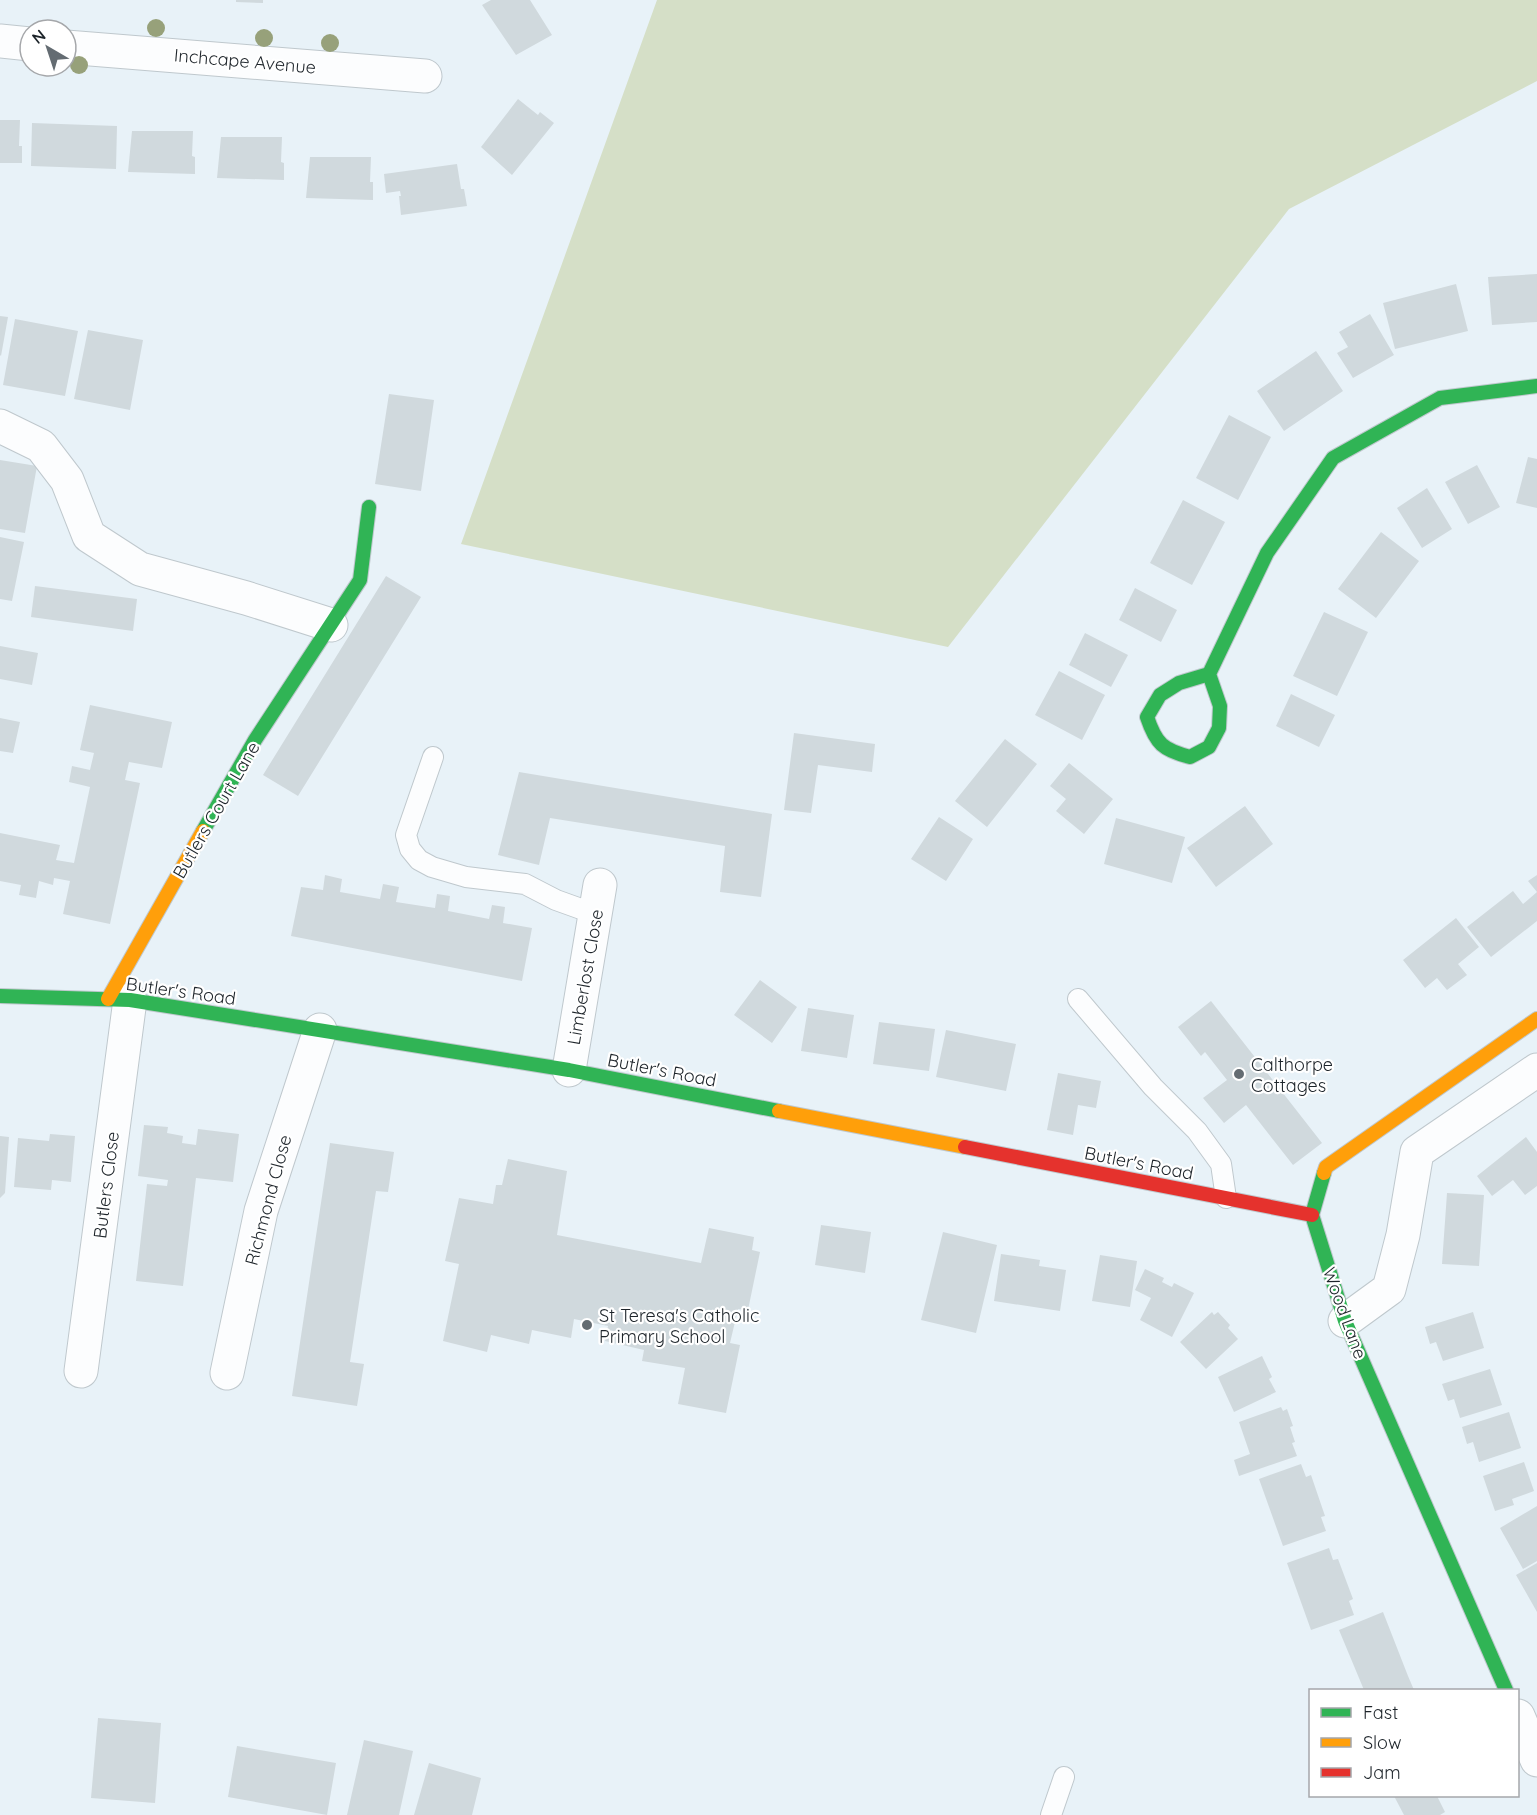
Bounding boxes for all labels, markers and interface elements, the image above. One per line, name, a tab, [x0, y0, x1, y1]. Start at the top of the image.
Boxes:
north arrow	[18, 18, 78, 78]
text: N	[28, 25, 49, 48]
street label: Inchcape Avenue	[173, 43, 317, 79]
street label: Butlers Court Lane	[167, 737, 265, 883]
street label: Limberlost Close	[562, 907, 608, 1047]
street label: Butler's Road	[125, 972, 237, 1010]
street label: Butler's Road	[606, 1048, 718, 1092]
place label: Calthorpe Cottages	[1251, 1053, 1333, 1097]
marker: Calthorpe Cottages	[1232, 1067, 1246, 1081]
street label: Butlers Close	[88, 1130, 124, 1240]
street label: Richmond Close	[240, 1132, 296, 1268]
street label: Butler's Road	[1083, 1141, 1195, 1185]
street label: Wood Lane	[1318, 1264, 1372, 1362]
place label: St Teresa's Catholic Primary School	[599, 1304, 759, 1348]
marker: St Teresa's Catholic Primary School	[580, 1318, 594, 1332]
legend	[1309, 1689, 1519, 1797]
text: Fast	[1363, 1701, 1398, 1724]
text: Slow	[1363, 1731, 1401, 1754]
text: Jam	[1363, 1761, 1401, 1784]

